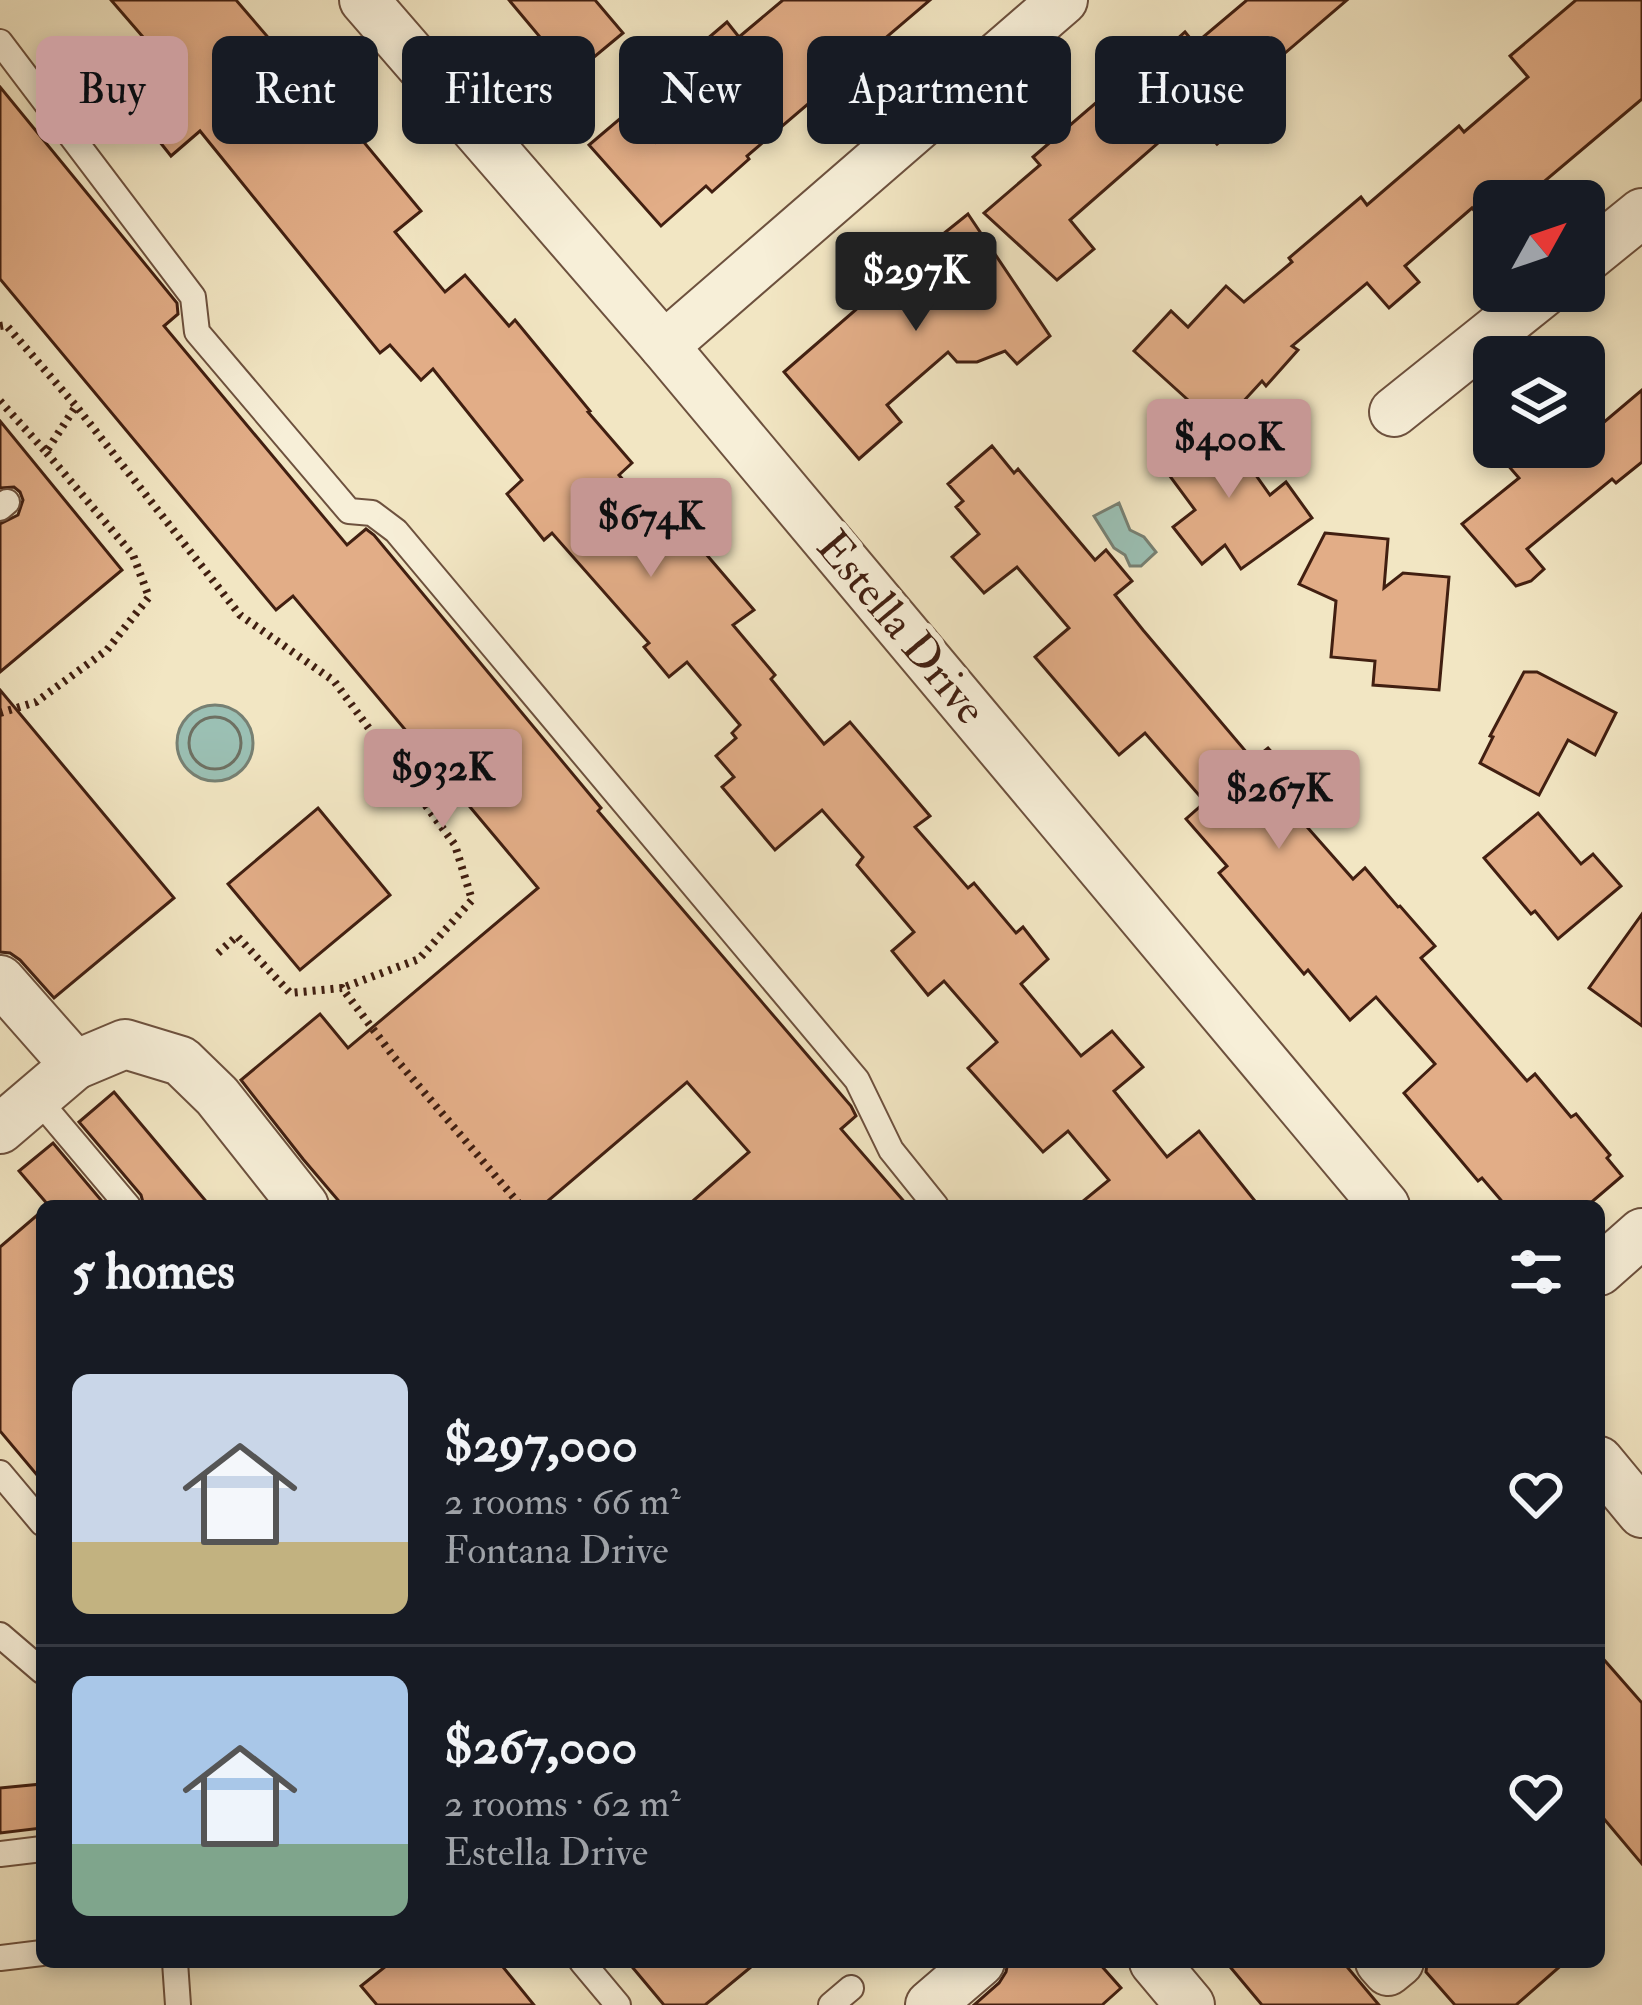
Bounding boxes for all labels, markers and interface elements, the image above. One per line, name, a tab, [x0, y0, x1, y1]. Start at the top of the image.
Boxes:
chip: Buy	[36, 36, 188, 144]
chip: Rent	[212, 36, 378, 144]
chip: Filters	[402, 36, 595, 144]
chip: New	[619, 36, 783, 144]
chip: Apartment	[807, 36, 1071, 144]
chip: House	[1095, 36, 1286, 144]
north arrow	[1473, 180, 1605, 312]
map controls	[1473, 180, 1605, 468]
pin: $297K	[832, 232, 1000, 334]
text: $297K	[863, 246, 969, 295]
button: layers	[1473, 336, 1605, 468]
pin: $400K	[1145, 399, 1313, 501]
text: $400K	[1174, 413, 1284, 462]
pin: $674K	[567, 478, 735, 580]
text: $674K	[598, 492, 704, 541]
street label: Estella Drive	[804, 520, 998, 736]
pin: $932K	[359, 729, 527, 831]
text: $932K	[391, 743, 495, 792]
pin: $267K	[1195, 750, 1363, 852]
text: $267K	[1226, 764, 1332, 813]
icon: filters	[1503, 1239, 1569, 1305]
text: 5 homes	[72, 1240, 235, 1304]
text: $297,000	[444, 1413, 638, 1477]
icon: home	[168, 1422, 312, 1566]
icon: heart	[1503, 1461, 1569, 1527]
text: 2 rooms · 66 m²	[444, 1477, 680, 1526]
text: Fontana Drive	[444, 1526, 669, 1575]
text: $267,000	[444, 1715, 637, 1779]
icon: home	[168, 1724, 312, 1868]
icon: heart	[1503, 1763, 1569, 1829]
text: 2 rooms · 62 m²	[444, 1779, 681, 1828]
text: Estella Drive	[444, 1828, 648, 1877]

